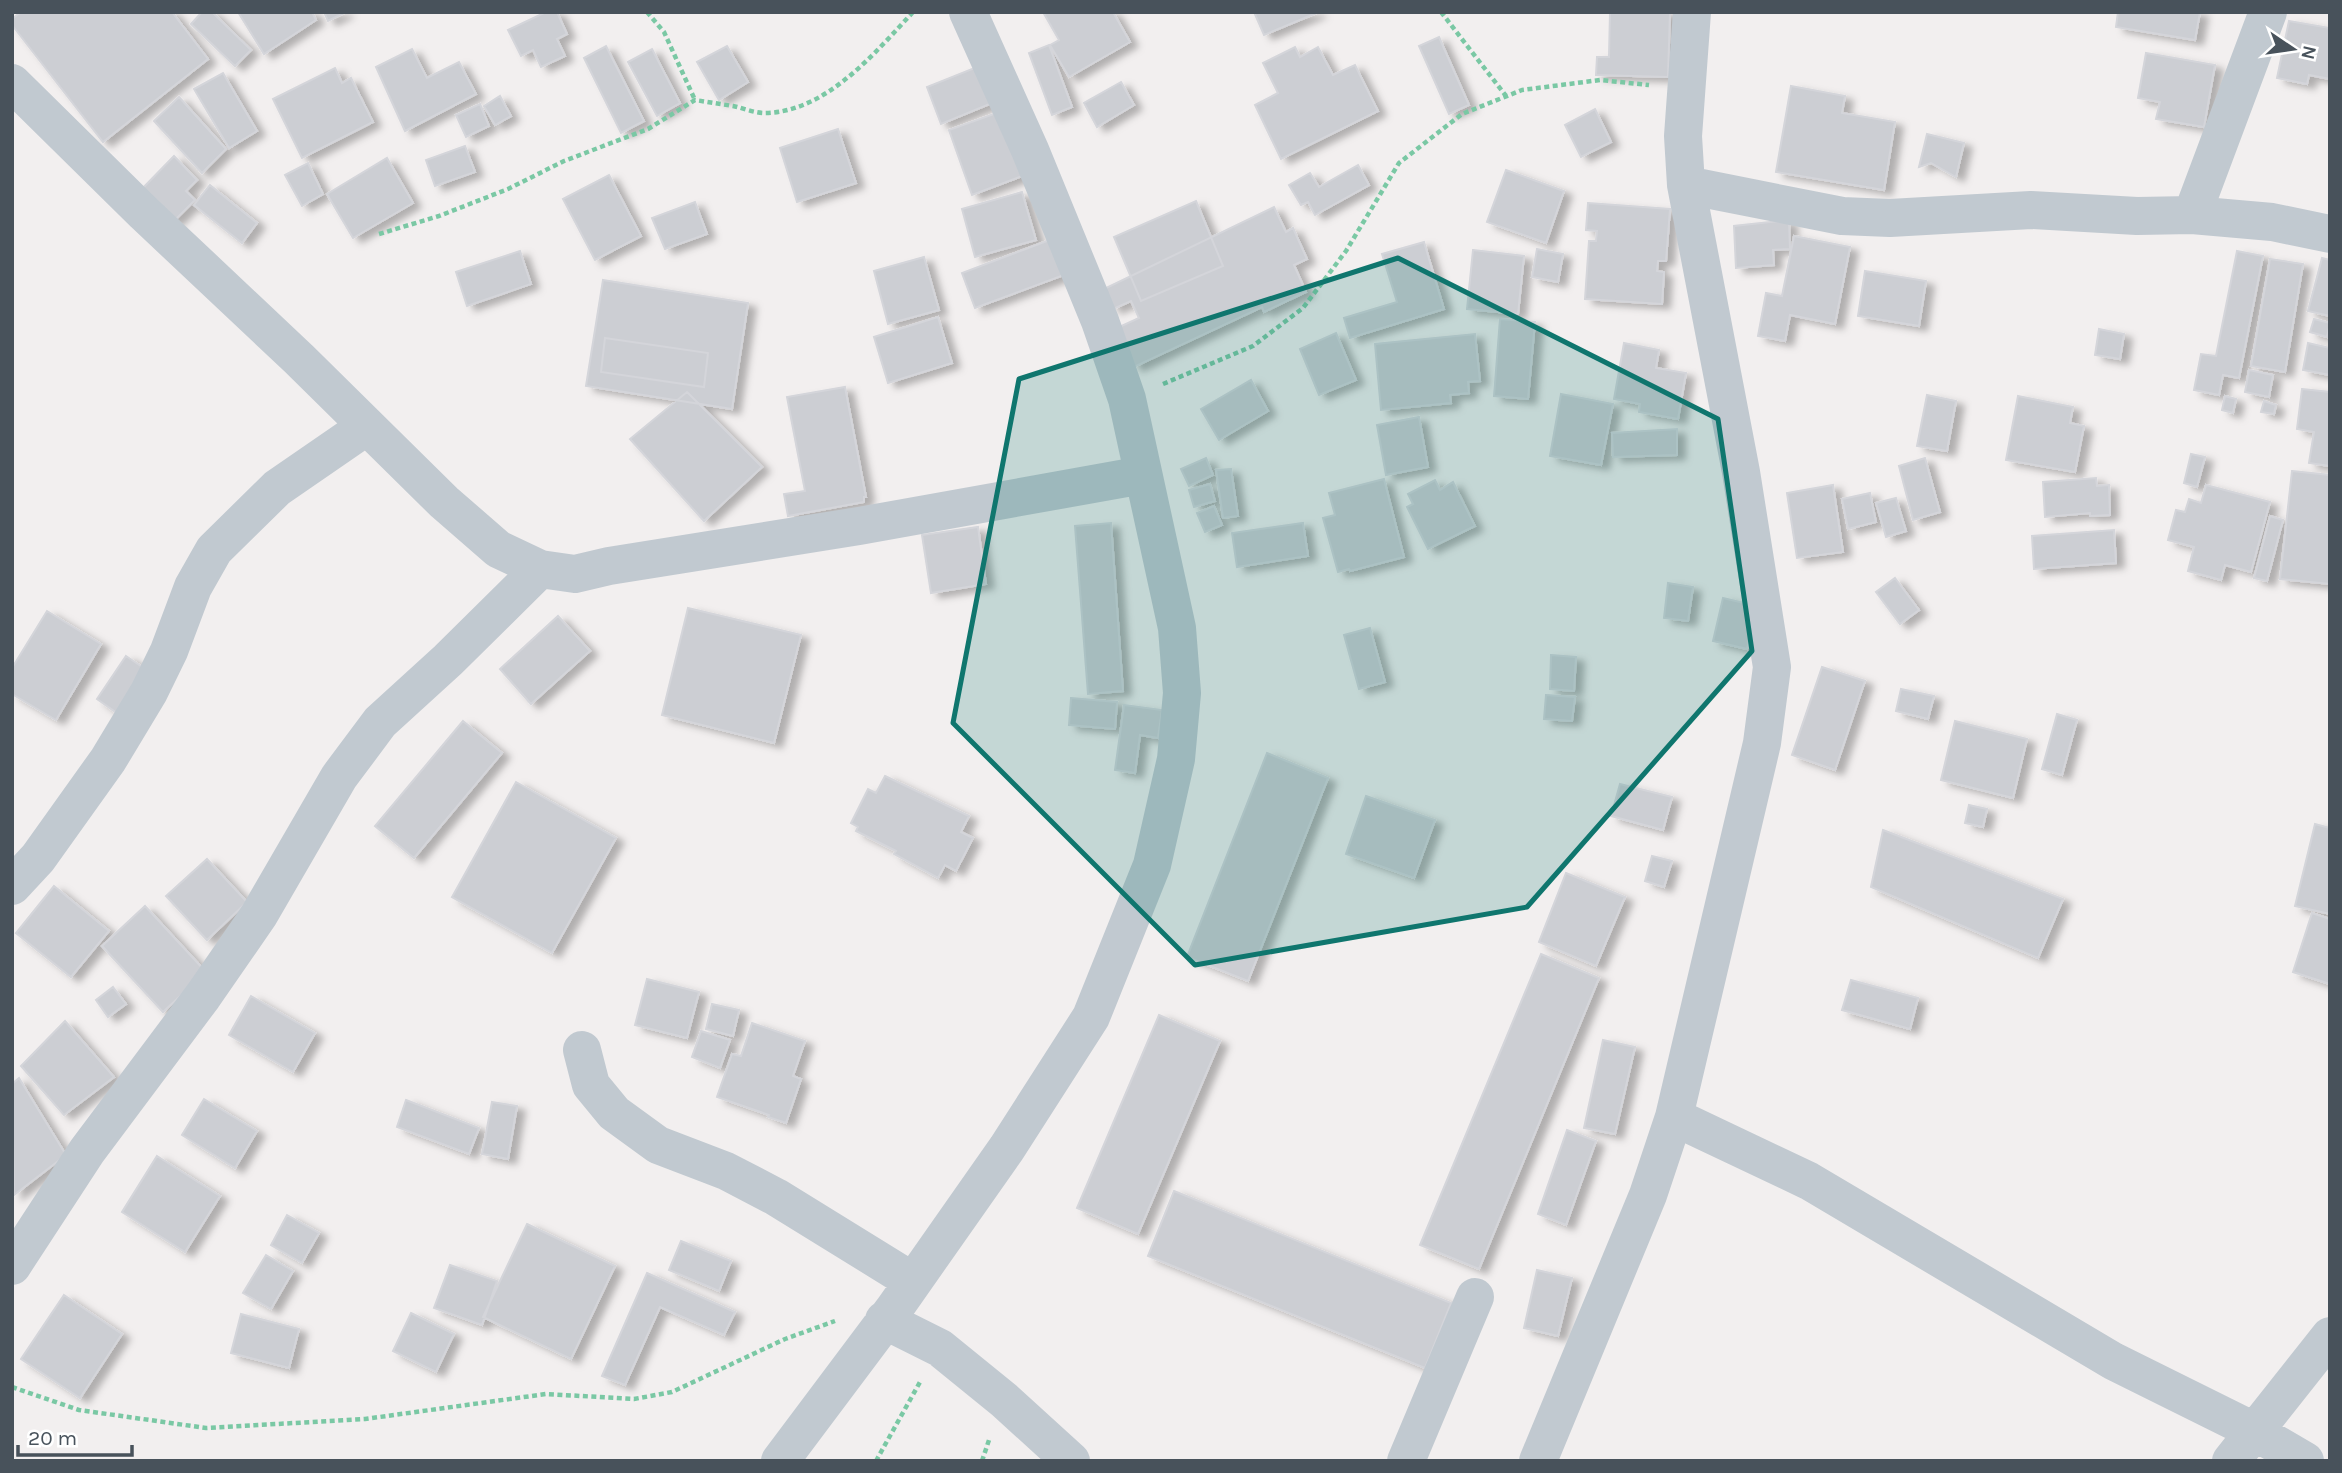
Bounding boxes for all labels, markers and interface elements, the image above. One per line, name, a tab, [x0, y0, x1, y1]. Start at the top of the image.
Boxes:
north arrow	[2258, 14, 2328, 84]
text: N	[2296, 43, 2321, 62]
scale bar	[18, 1414, 131, 1458]
text: 20 m	[28, 1426, 77, 1450]

